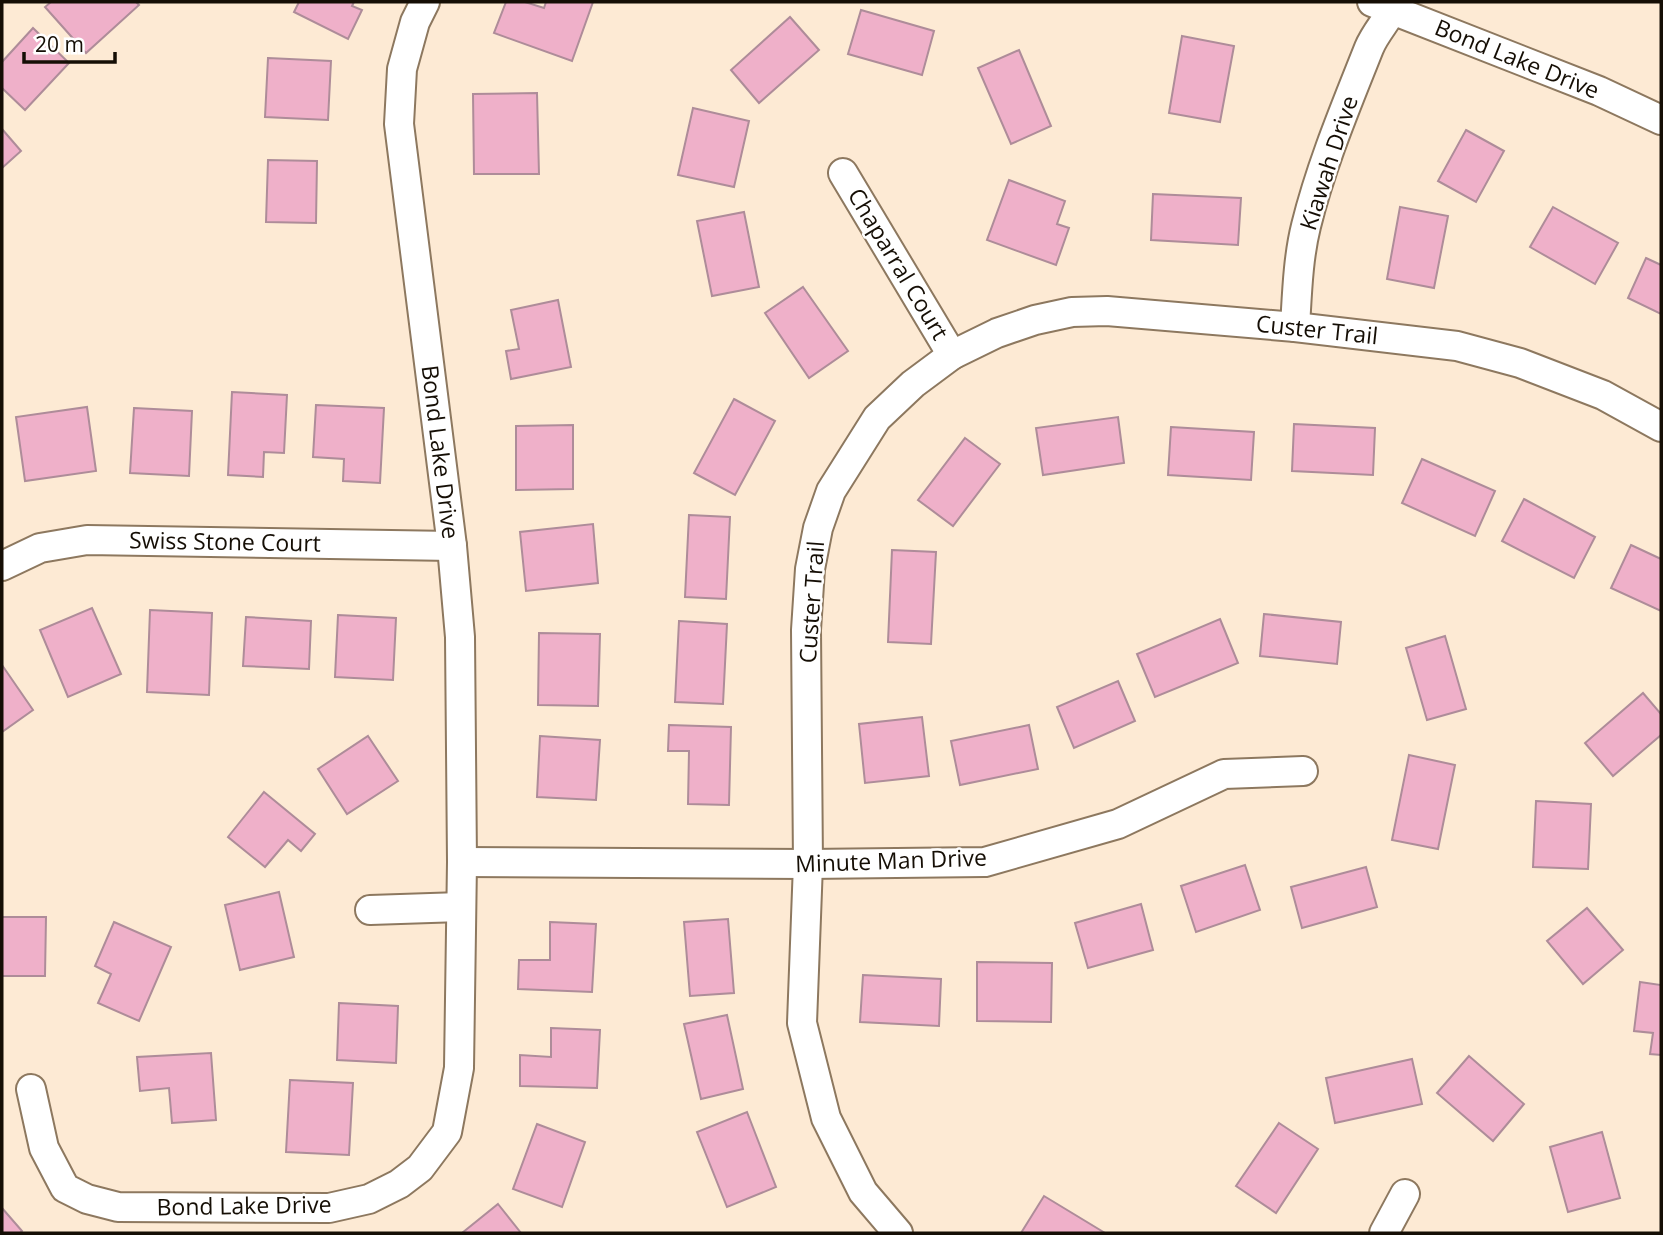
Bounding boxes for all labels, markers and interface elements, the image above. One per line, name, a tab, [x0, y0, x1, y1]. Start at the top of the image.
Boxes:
street label: Bond Lake Drive	[1430, 10, 1604, 106]
scale bar	[24, 21, 116, 65]
text: 20 m	[35, 30, 84, 58]
street label: Kiawah Drive	[1291, 91, 1365, 234]
street label: Chaparral Court	[841, 182, 957, 345]
street label: Custer Trail	[1255, 307, 1380, 351]
street label: Bond Lake Drive	[414, 363, 468, 541]
street label: Swiss Stone Court	[129, 523, 321, 559]
street label: Custer Trail	[791, 540, 831, 664]
street label: Minute Man Drive	[795, 841, 987, 879]
street label: Bond Lake Drive	[156, 1187, 332, 1223]

